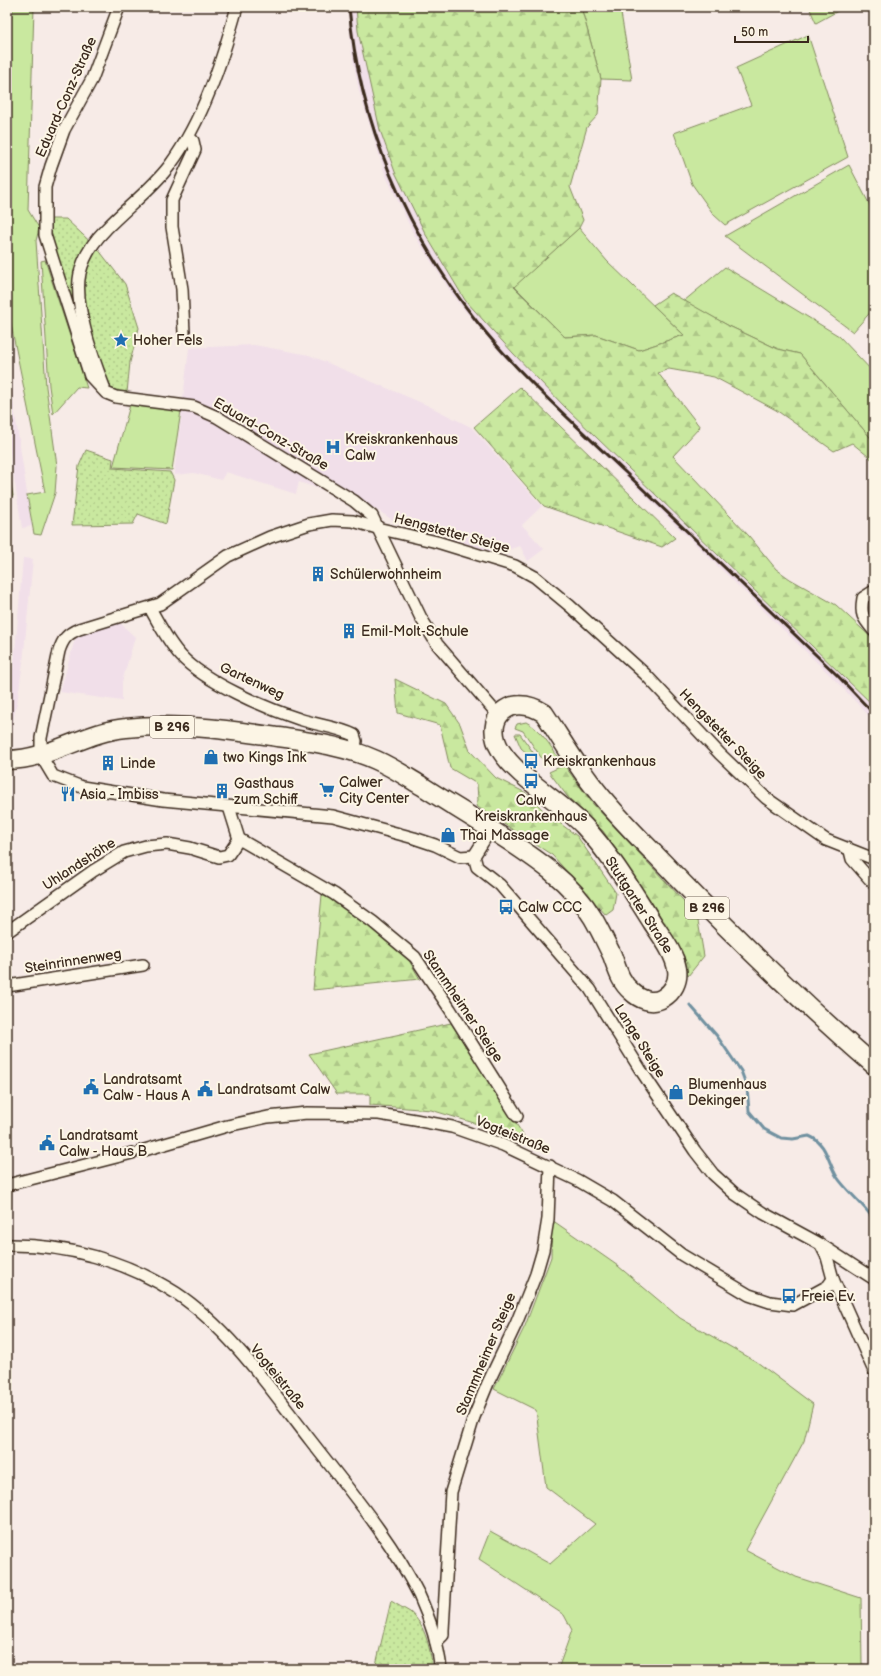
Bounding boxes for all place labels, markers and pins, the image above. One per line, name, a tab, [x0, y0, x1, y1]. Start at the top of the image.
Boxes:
place icon: Hoher Fels	[112, 331, 130, 349]
place label: Hoher Fels	[133, 332, 202, 349]
place label: Kreiskrankenhaus Calw	[345, 431, 458, 464]
hospital icon: Kreiskrankenhaus Calw	[324, 438, 342, 456]
building icon: Schülerwohnheim	[309, 565, 327, 583]
place label: Schülerwohnheim	[330, 566, 442, 583]
building icon: Emil-Molt-Schule	[340, 622, 358, 640]
place label: Emil-Molt-Schule	[361, 623, 469, 640]
shop icon: two Kings Ink	[202, 748, 220, 766]
place label: two Kings Ink	[223, 749, 307, 766]
bus stop icon: Kreiskrankenhaus	[522, 752, 540, 770]
place label: Kreiskrankenhaus	[543, 753, 656, 770]
building icon: Linde	[99, 754, 117, 772]
place label: Linde	[120, 755, 156, 772]
bus stop icon: Calw Kreiskrankenhaus	[522, 772, 540, 790]
place label: Calwer City Center	[339, 774, 410, 807]
place label: Gasthaus zum Schiff	[234, 775, 299, 808]
supermarket icon: Calwer City Center	[318, 781, 336, 799]
building icon: Gasthaus zum Schiff	[213, 782, 231, 800]
restaurant icon: Asia - Imbiss	[59, 785, 77, 803]
place label: Asia - Imbiss	[80, 786, 159, 803]
place label: Calw Kreiskrankenhaus	[475, 792, 588, 825]
shop icon: Thai Massage	[439, 826, 457, 844]
place label: Thai Massage	[460, 827, 549, 844]
bus stop icon: Calw CCC	[497, 898, 515, 916]
place label: Calw CCC	[518, 899, 582, 916]
place label: Landratsamt Calw - Haus A	[103, 1071, 191, 1104]
place label: Blumenhaus Dekinger	[688, 1076, 767, 1109]
public building icon: Landratsamt Calw - Haus A	[82, 1078, 100, 1096]
public building icon: Landratsamt Calw	[196, 1080, 214, 1098]
place label: Landratsamt Calw	[217, 1081, 331, 1098]
shop icon: Blumenhaus Dekinger	[667, 1083, 685, 1101]
place label: Landratsamt Calw - Haus B	[59, 1127, 148, 1160]
public building icon: Landratsamt Calw - Haus B	[38, 1134, 56, 1152]
bus stop icon: Freie Ev.	[780, 1287, 798, 1305]
place label: Freie Ev.	[801, 1288, 856, 1305]

